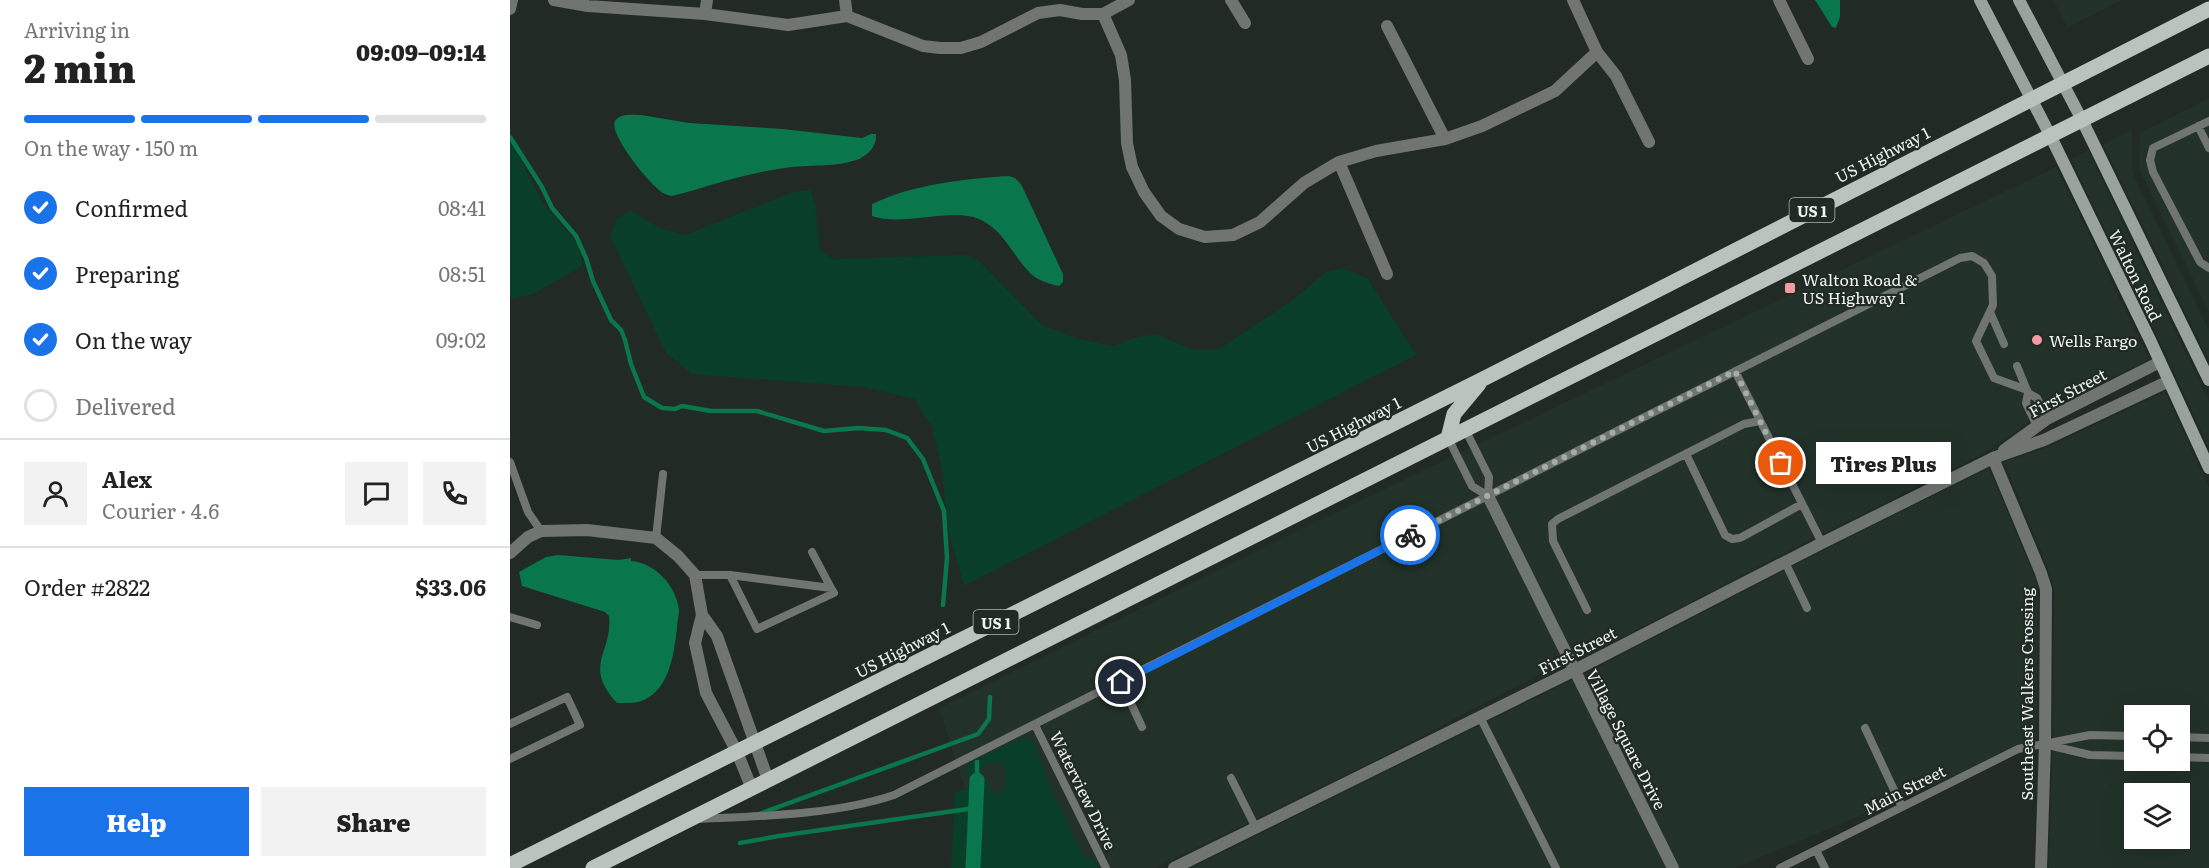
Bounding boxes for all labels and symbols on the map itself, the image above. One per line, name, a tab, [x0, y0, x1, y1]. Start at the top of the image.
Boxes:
street label: US Highway 1	[1830, 120, 1934, 188]
road number: US 1	[1790, 198, 1834, 222]
street label: Walton Road	[2103, 225, 2169, 325]
place label: Walton Road & US Highway 1	[1802, 267, 1917, 309]
marker: Walton Road & US Highway 1	[1783, 281, 1797, 295]
place label: Wells Fargo	[2049, 328, 2137, 352]
marker: Wells Fargo	[2030, 333, 2044, 347]
street label: First Street	[2024, 361, 2111, 423]
street label: US Highway 1	[1301, 390, 1405, 458]
pin	[1755, 437, 1806, 488]
callout: Tires Plus	[1817, 442, 1952, 484]
courier	[1380, 505, 1440, 565]
street label: Southeast Walkers Crossing	[2014, 587, 2038, 801]
road number: US 1	[974, 610, 1018, 634]
street label: US Highway 1	[850, 615, 954, 683]
street label: First Street	[1534, 620, 1621, 680]
pin	[1095, 656, 1146, 707]
street label: Village Square Drive	[1581, 665, 1673, 813]
street label: Waterview Drive	[1045, 727, 1123, 853]
street label: Main Street	[1859, 758, 1950, 820]

